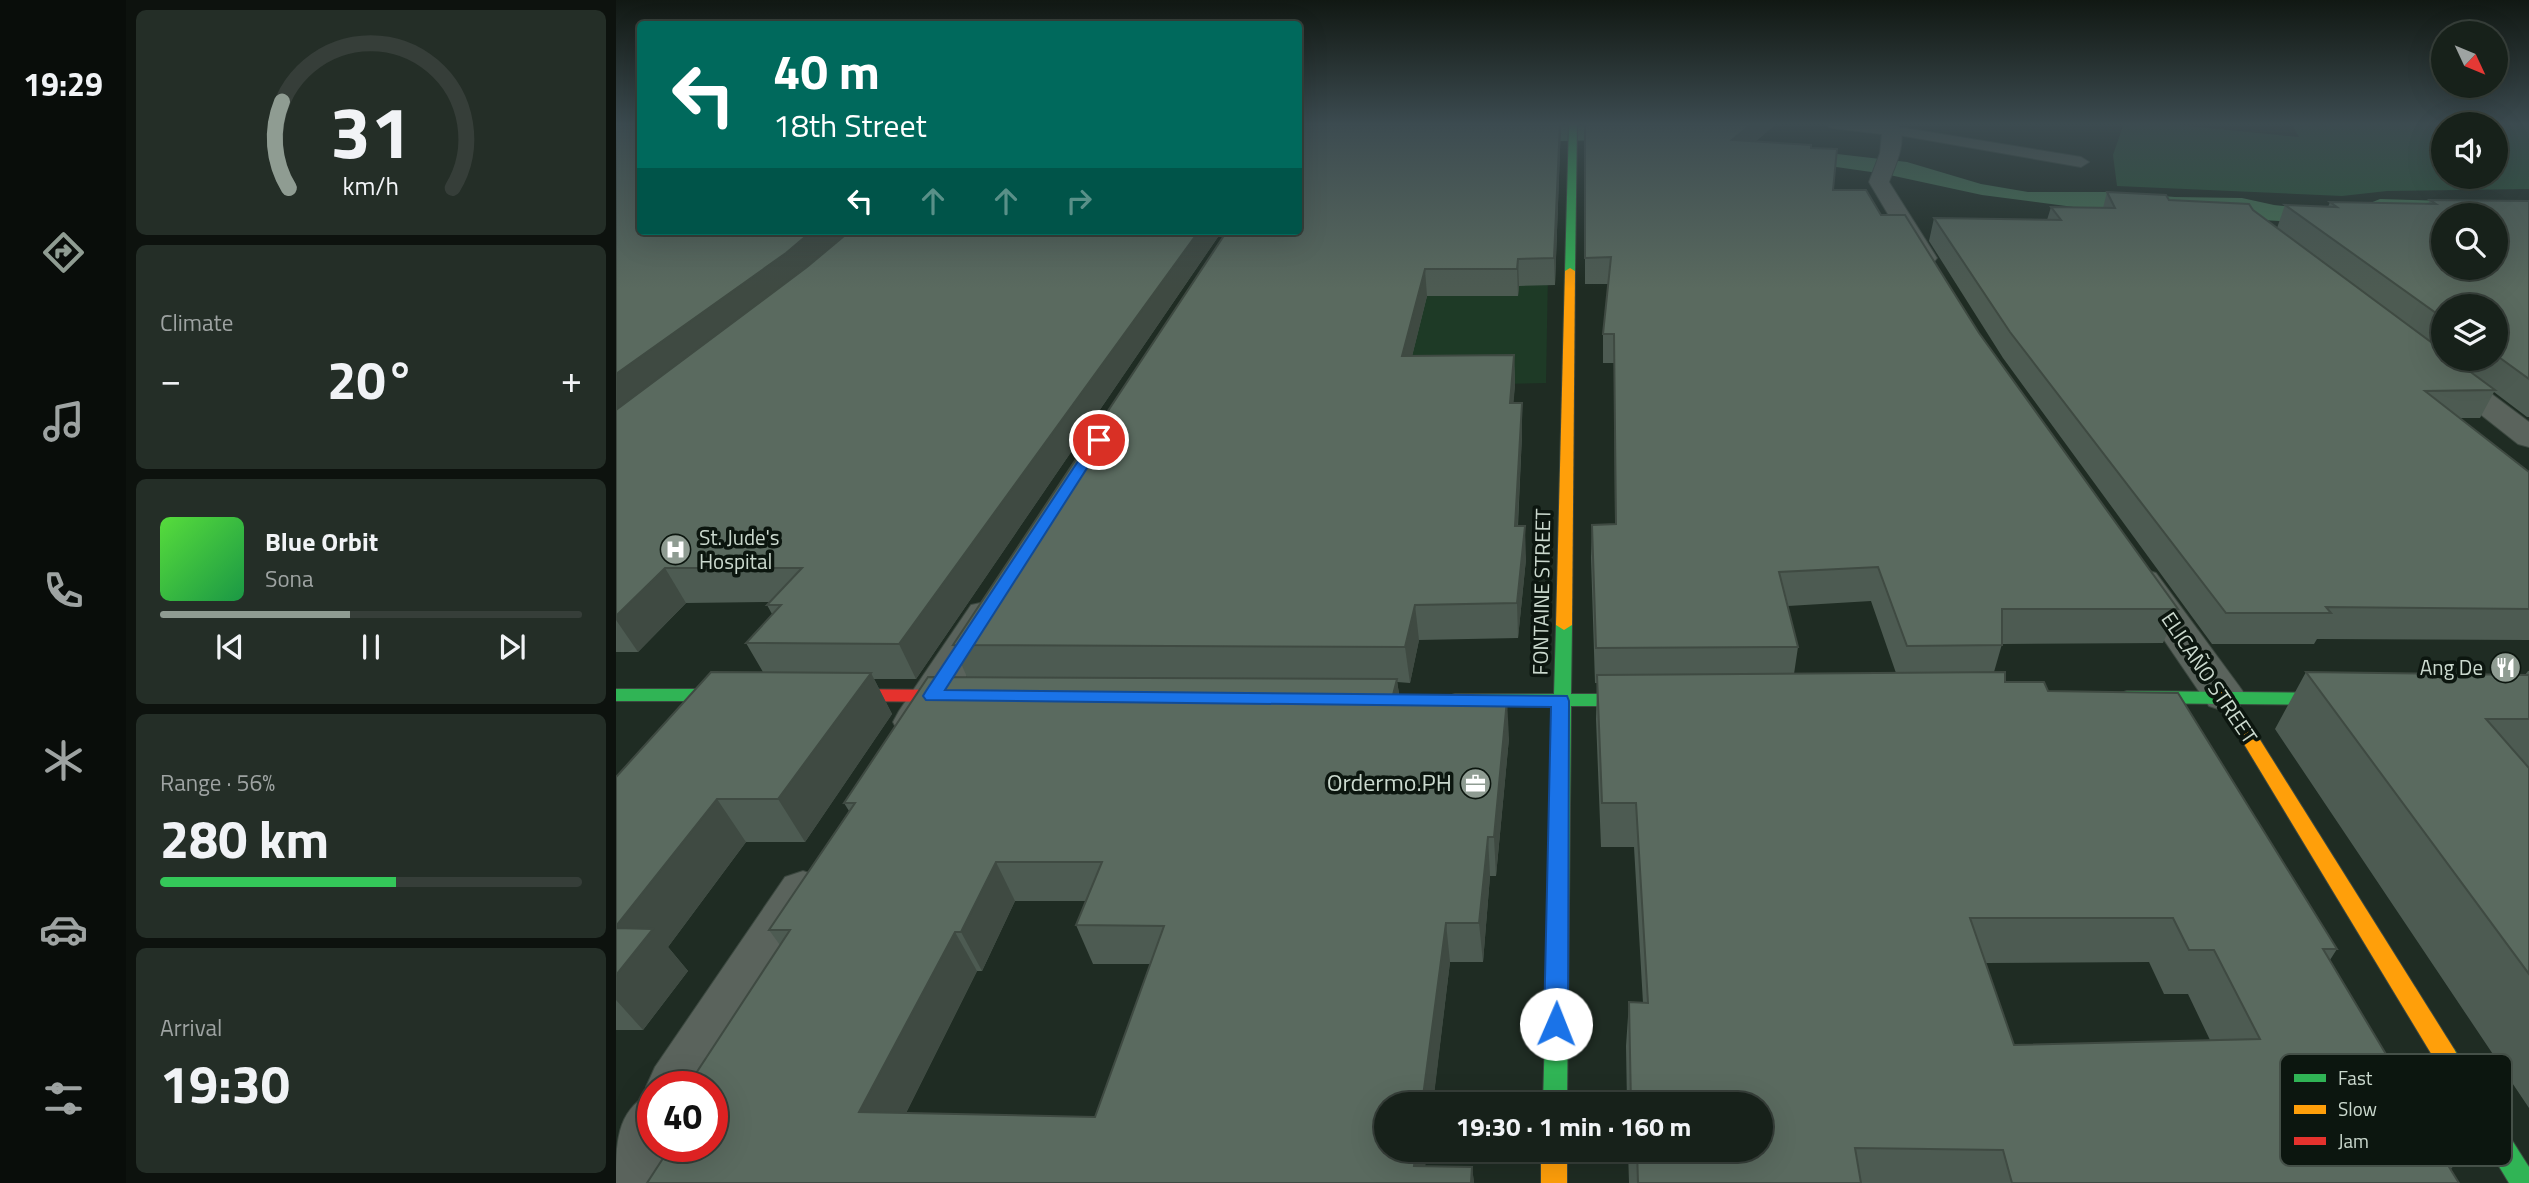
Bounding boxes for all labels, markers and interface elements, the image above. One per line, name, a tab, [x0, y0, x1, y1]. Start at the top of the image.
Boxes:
north arrow	[2431, 21, 2508, 98]
map controls	[2431, 21, 2508, 371]
text: 40 m	[773, 33, 880, 108]
icon: left	[658, 49, 749, 140]
text: 19:29	[23, 60, 103, 108]
text: 31	[330, 77, 412, 187]
text: 18th Street	[773, 101, 927, 149]
button: sound	[2431, 112, 2508, 189]
text: km/h	[343, 167, 399, 205]
icon: left	[841, 182, 879, 220]
icon: ahead	[914, 182, 952, 220]
icon: ahead	[987, 182, 1025, 220]
icon: right	[1060, 182, 1098, 220]
button: search	[2431, 203, 2508, 280]
icon: directions	[39, 228, 88, 277]
button: layers	[2431, 294, 2508, 371]
text: Climate	[160, 305, 233, 340]
text: 20°	[327, 340, 415, 419]
text: −	[160, 350, 181, 408]
text: +	[561, 350, 582, 408]
icon: music	[39, 397, 88, 446]
pin	[1069, 410, 1129, 470]
icon: arrive	[1080, 421, 1118, 459]
street label: FONTAINE STREET	[1524, 508, 1558, 676]
place label: St. Jude's Hospital	[699, 521, 779, 577]
text: Blue Orbit	[265, 522, 378, 561]
hospital icon: St. Jude's Hospital	[659, 533, 693, 567]
text: Sona	[265, 561, 313, 596]
icon: phone	[39, 566, 88, 615]
street label: ELICAÑO STREET	[2154, 605, 2266, 750]
icon: previous	[211, 628, 249, 666]
icon: pause	[352, 628, 390, 666]
icon: next	[493, 628, 531, 666]
place label: Ang De	[2420, 651, 2483, 683]
restaurant icon: Ang De	[2489, 651, 2523, 685]
icon: climate	[39, 736, 88, 785]
place label: Ordermo.PH	[1327, 764, 1452, 800]
text: Range · 56%	[160, 765, 275, 800]
office icon: Ordermo.PH	[1458, 766, 1492, 800]
text: 280 km	[160, 799, 329, 878]
icon: car	[39, 905, 88, 954]
position arrow	[1519, 987, 1593, 1061]
text: Arrival	[160, 1010, 222, 1045]
text: 19:30	[160, 1044, 290, 1123]
legend	[2280, 1054, 2512, 1166]
text: Fast	[2338, 1063, 2373, 1092]
speed limit sign: 40	[637, 1071, 728, 1162]
icon: filters	[39, 1074, 88, 1123]
text: Slow	[2338, 1094, 2377, 1123]
text: 19:30 · 1 min · 160 m	[1456, 1107, 1691, 1146]
text: Jam	[2338, 1126, 2369, 1155]

